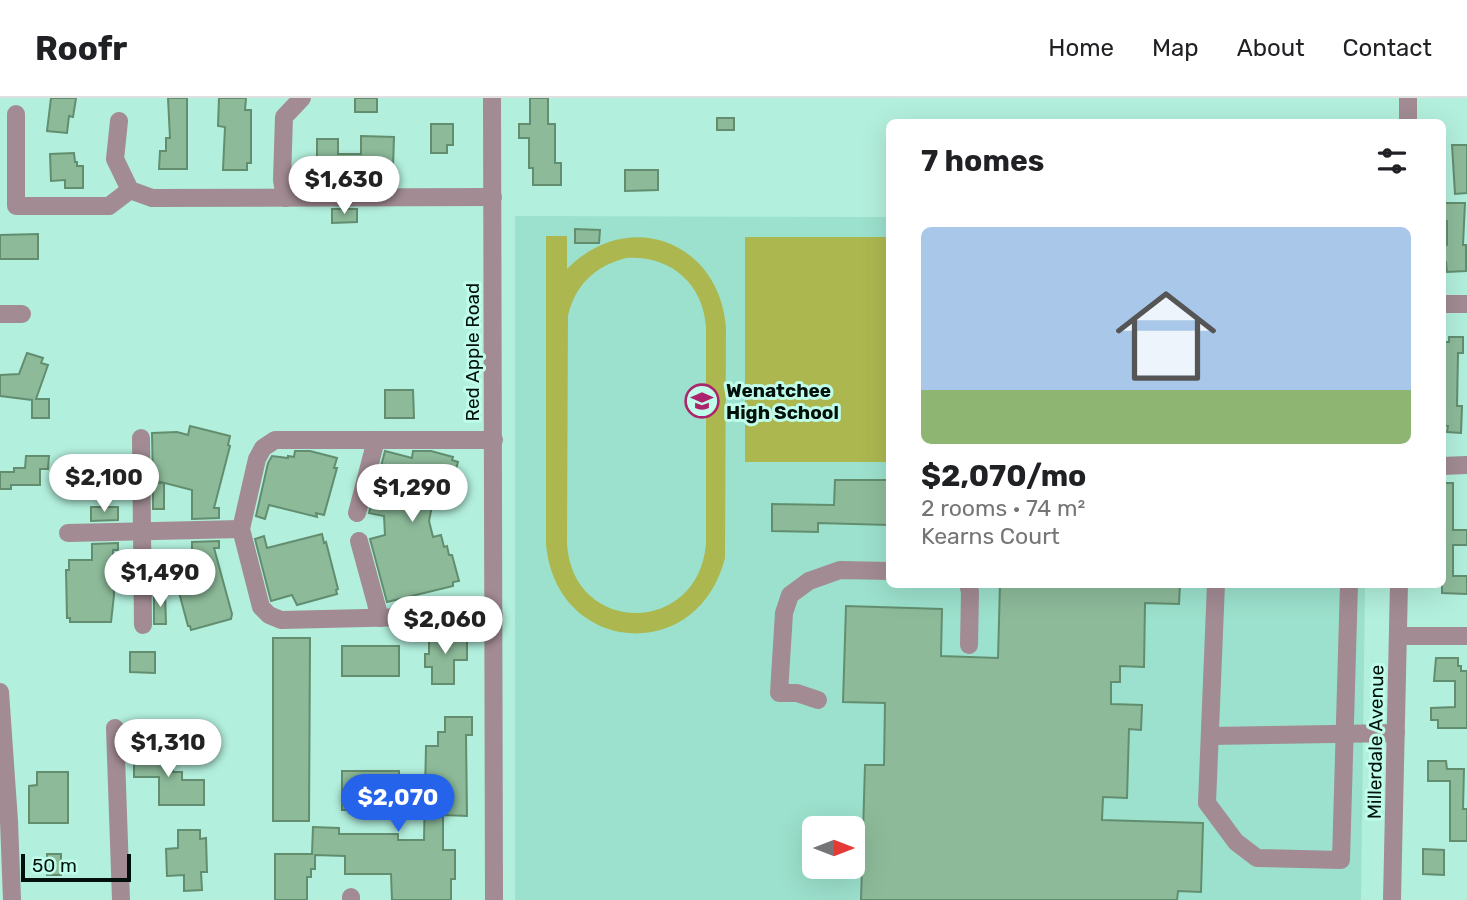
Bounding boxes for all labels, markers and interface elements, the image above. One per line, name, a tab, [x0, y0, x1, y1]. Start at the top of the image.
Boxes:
text: Roofr	[35, 29, 127, 68]
text: Home	[1048, 34, 1114, 62]
text: Map	[1152, 34, 1199, 62]
text: About	[1237, 34, 1305, 62]
text: Contact	[1343, 34, 1432, 62]
icon: filters	[1373, 142, 1411, 180]
text: 7 homes	[921, 143, 1044, 179]
pin: $1,630	[287, 156, 401, 216]
text: $1,630	[305, 165, 383, 193]
icon: home	[1103, 273, 1229, 399]
street label: Red Apple Road	[461, 283, 484, 421]
place label: Wenatchee High School	[726, 379, 839, 424]
school or university icon: Wenatchee High School	[683, 382, 721, 420]
pin: $2,100	[47, 454, 161, 514]
text: $2,070/mo	[921, 458, 1086, 494]
text: $2,100	[65, 463, 143, 491]
pin: $1,290	[355, 464, 469, 524]
text: $1,290	[373, 473, 451, 501]
text: 2 rooms · 74 m²	[921, 494, 1085, 522]
text: Kearns Court	[921, 522, 1060, 550]
pin: $1,490	[103, 550, 217, 609]
text: $1,490	[120, 558, 200, 586]
pin: $2,060	[388, 596, 502, 656]
text: $2,060	[404, 605, 486, 633]
street label: Millerdale Avenue	[1363, 665, 1388, 819]
pin: $1,310	[111, 720, 225, 779]
text: $1,310	[130, 728, 206, 756]
pin: $2,070	[341, 774, 455, 834]
text: $2,070	[357, 783, 439, 811]
north arrow	[802, 816, 864, 878]
map controls	[802, 816, 865, 879]
scale bar	[21, 851, 131, 883]
text: 50 m	[32, 854, 77, 877]

